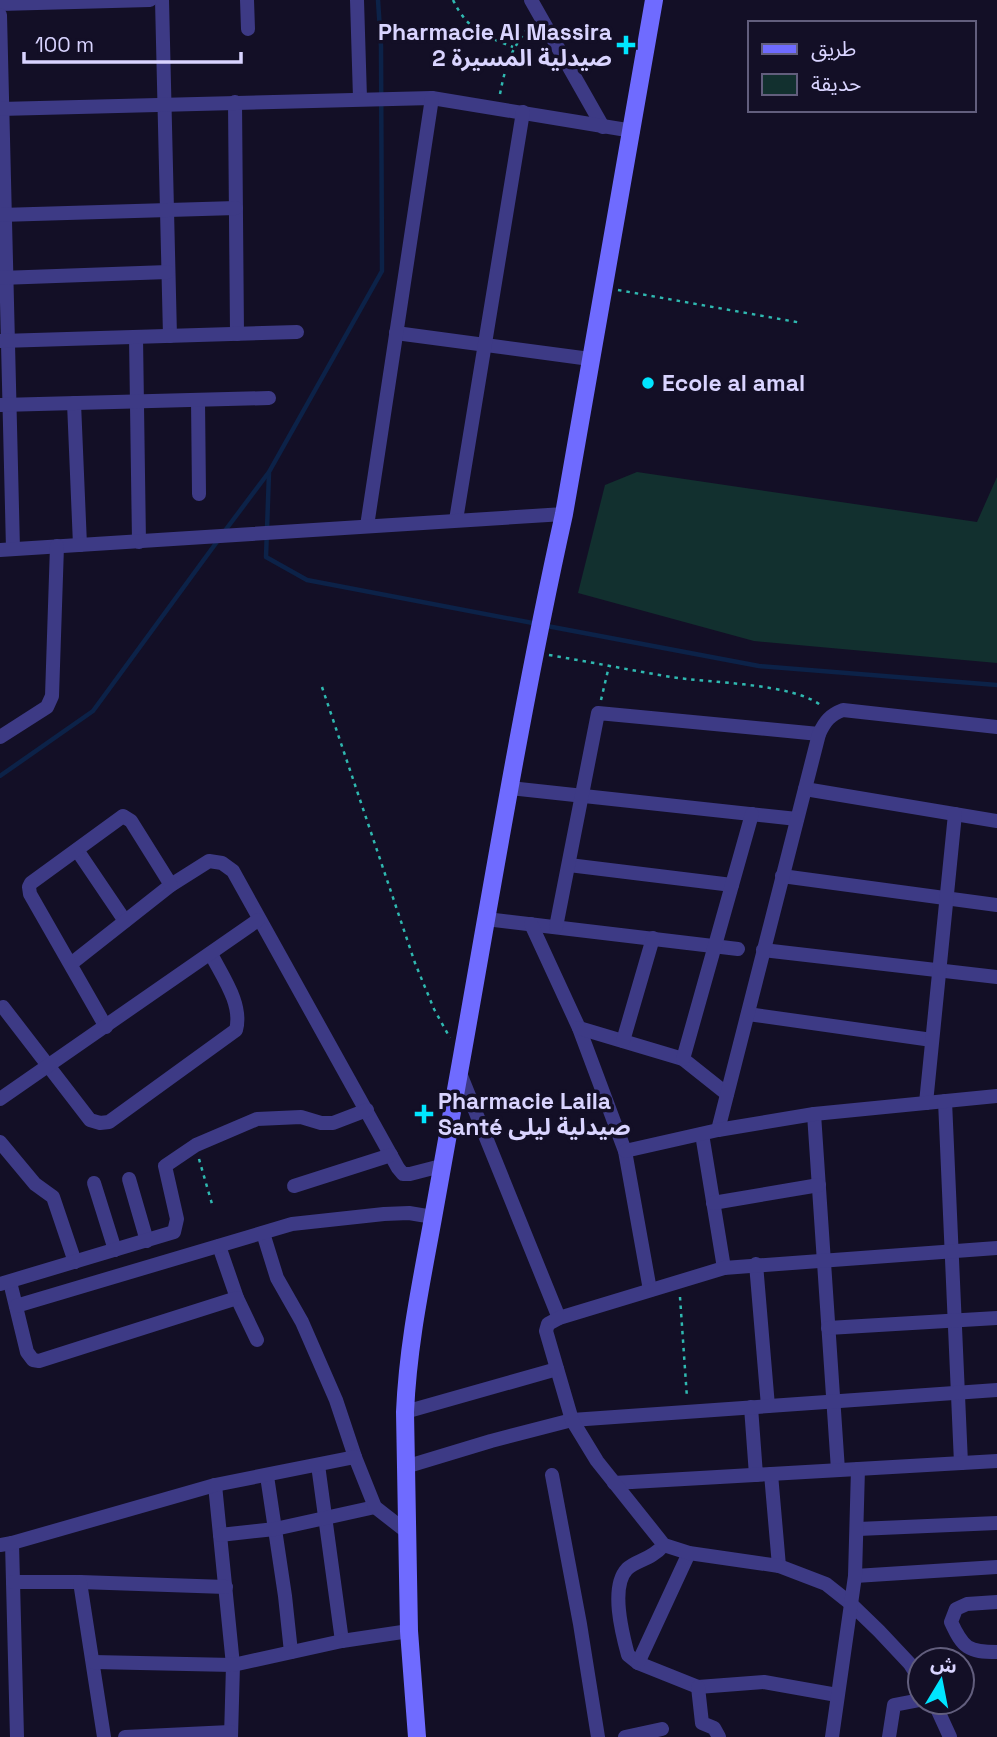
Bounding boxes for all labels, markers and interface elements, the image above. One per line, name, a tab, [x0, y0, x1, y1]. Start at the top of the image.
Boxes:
place label: Pharmacie Al Massira 2 صيدلية المسيرة	[378, 17, 612, 73]
scale bar	[24, 21, 242, 65]
legend	[748, 21, 976, 112]
text: 100 m	[35, 31, 94, 58]
text: طريق	[811, 35, 856, 62]
marker: Pharmacie Al Massira 2 صيدلية المسيرة	[618, 37, 634, 53]
text: حديقة	[811, 70, 861, 97]
place label: Ecole al amal	[662, 368, 805, 398]
marker: Ecole al amal	[640, 375, 656, 391]
place label: Pharmacie Laila Santé صيدلية ليلى	[438, 1086, 631, 1142]
marker: Pharmacie Laila Santé صيدلية ليلى	[416, 1106, 432, 1122]
north arrow	[906, 1646, 976, 1716]
text: ش	[929, 1650, 959, 1679]

